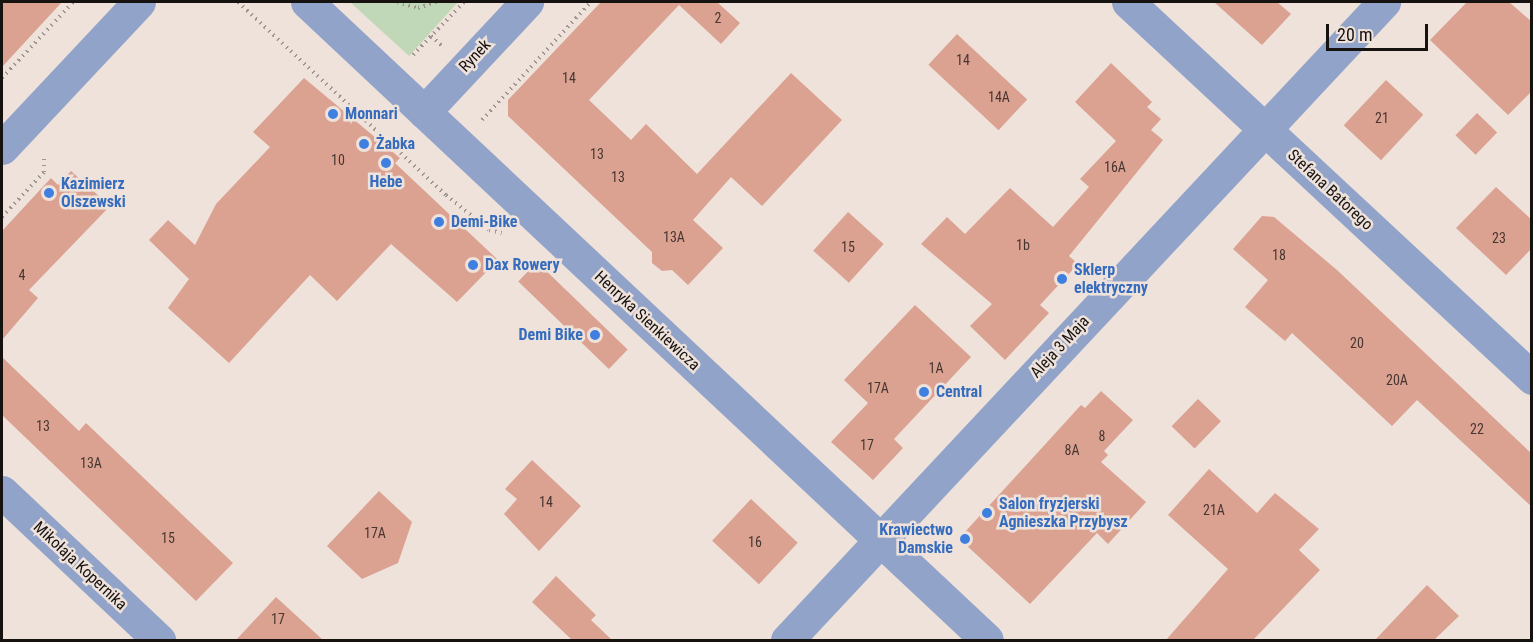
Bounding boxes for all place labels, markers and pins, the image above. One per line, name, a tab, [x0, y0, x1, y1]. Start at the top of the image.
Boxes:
place label: Monnari	[345, 104, 398, 124]
marker: Monnari	[326, 107, 340, 121]
place label: Żabka	[376, 134, 415, 154]
marker: Żabka	[357, 137, 371, 151]
marker: Hebe	[379, 156, 393, 170]
place label: Hebe	[369, 172, 403, 192]
place label: Kazimierz Olszewski	[61, 174, 126, 212]
marker: Kazimierz Olszewski	[42, 186, 56, 200]
place label: Demi-Bike	[451, 212, 518, 232]
marker: Demi-Bike	[432, 215, 446, 229]
place label: Dax Rowery	[485, 255, 560, 275]
marker: Dax Rowery	[466, 258, 480, 272]
place label: Sklerp elektryczny	[1074, 260, 1148, 298]
marker: Sklerp elektryczny	[1055, 272, 1069, 286]
place label: Demi Bike	[519, 325, 583, 345]
marker: Demi Bike	[588, 328, 602, 342]
place label: Central	[936, 382, 982, 402]
marker: Central	[917, 385, 931, 399]
place label: Salon fryzjerski Agnieszka Przybysz	[999, 494, 1128, 532]
marker: Salon fryzjerski Agnieszka Przybysz	[980, 506, 994, 520]
place label: Krawiectwo Damskie	[879, 520, 953, 558]
marker: Krawiectwo Damskie	[958, 532, 972, 546]

